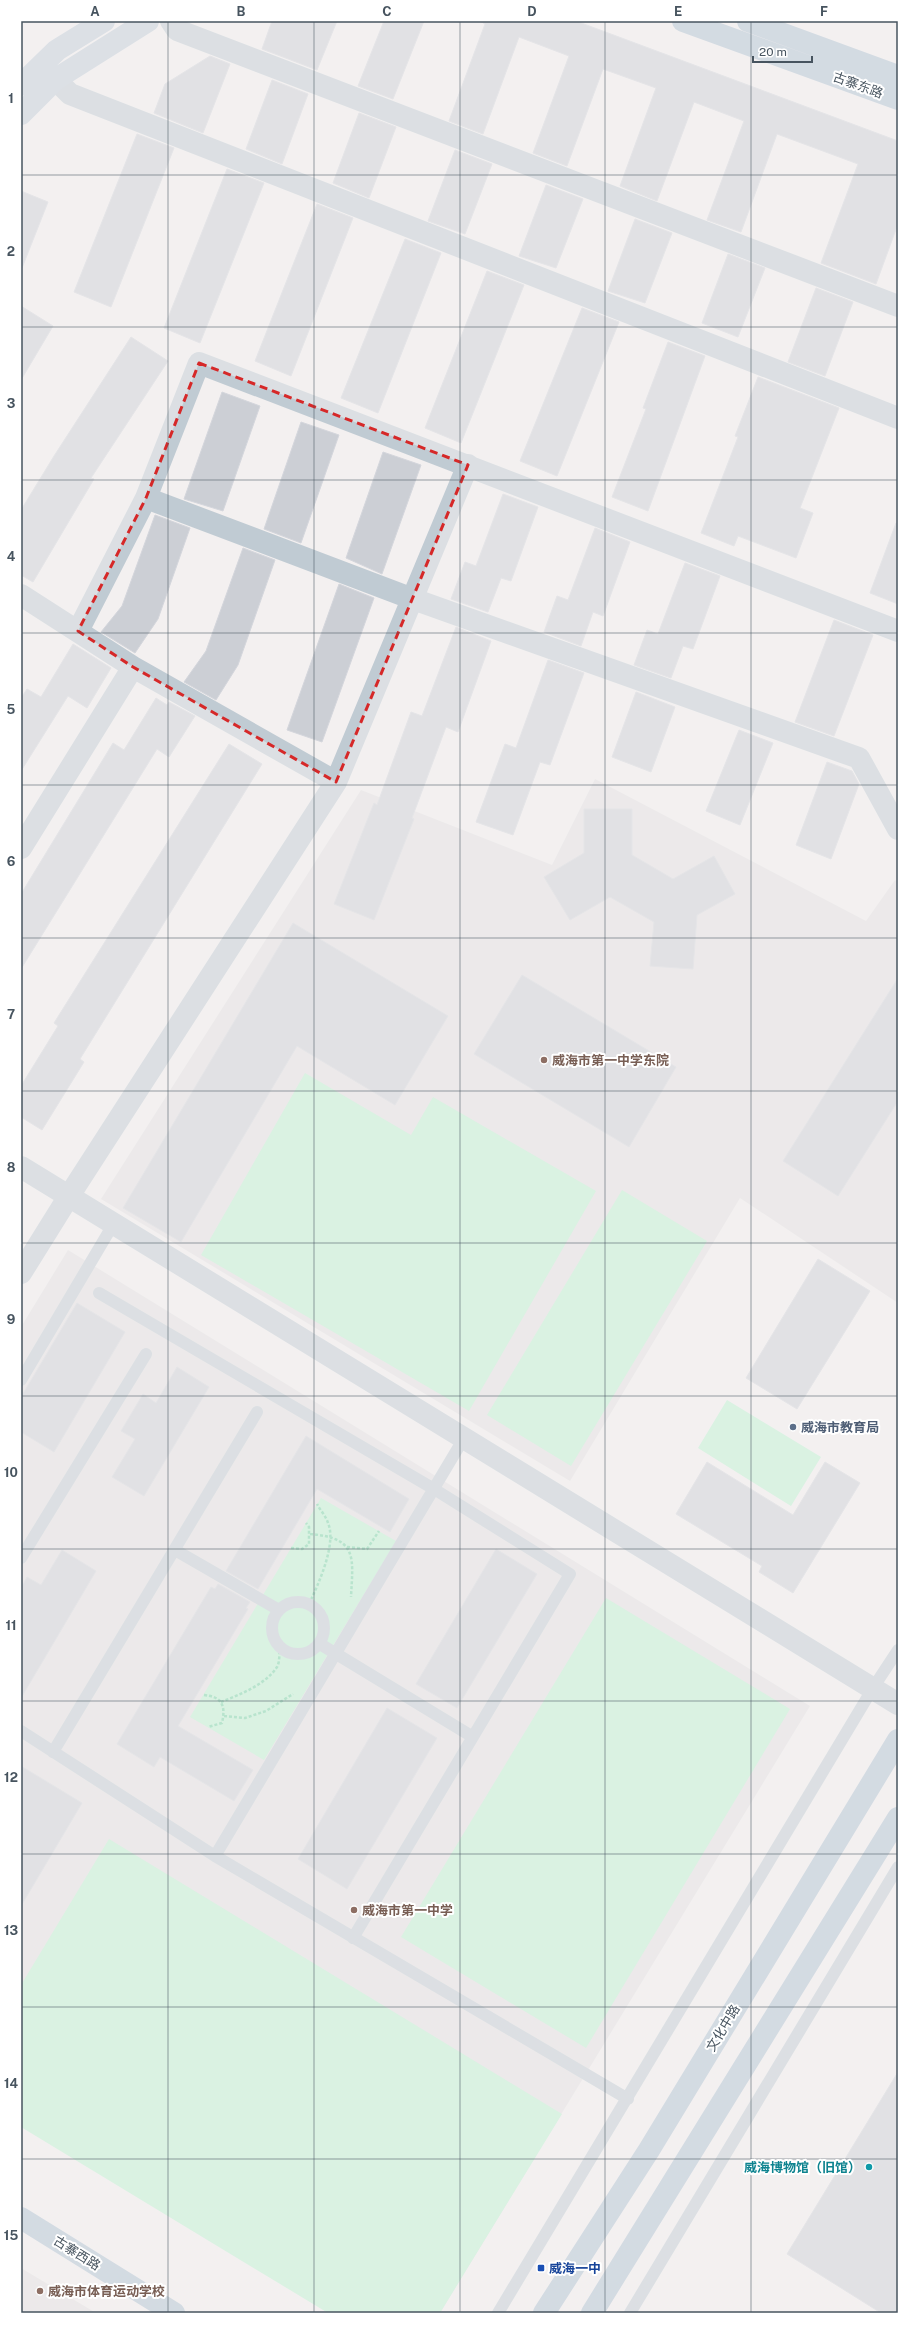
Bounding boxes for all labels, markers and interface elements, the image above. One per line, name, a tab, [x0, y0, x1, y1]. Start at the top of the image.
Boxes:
text: A	[90, 4, 100, 19]
text: B	[237, 4, 246, 19]
text: C	[382, 4, 392, 19]
text: D	[527, 4, 537, 19]
text: E	[674, 4, 682, 19]
text: F	[820, 4, 828, 19]
scale bar	[753, 38, 812, 64]
text: 20 m	[759, 45, 787, 59]
street label: 古寨东路	[831, 69, 885, 101]
text: 1	[8, 91, 14, 106]
text: 2	[7, 244, 15, 259]
text: 3	[7, 396, 16, 411]
text: 4	[7, 549, 16, 564]
text: 5	[7, 702, 16, 717]
text: 6	[7, 854, 16, 869]
text: 7	[7, 1007, 15, 1022]
place label: 威海市第一中学东院	[552, 1053, 669, 1068]
marker: 威海市第一中学东院	[539, 1055, 549, 1065]
text: 8	[7, 1160, 16, 1175]
text: 9	[7, 1312, 15, 1327]
place label: 威海市教育局	[801, 1420, 879, 1435]
marker: 威海市教育局	[788, 1422, 798, 1432]
text: 10	[4, 1465, 18, 1480]
text: 11	[5, 1618, 17, 1633]
text: 12	[4, 1770, 18, 1785]
place label: 威海市第一中学	[362, 1903, 453, 1918]
marker: 威海市第一中学	[349, 1905, 359, 1915]
text: 13	[4, 1923, 18, 1938]
street label: 文化中路	[703, 2002, 743, 2054]
text: 14	[4, 2076, 19, 2091]
place label: 威海博物馆（旧馆）	[744, 2160, 861, 2175]
marker: 威海博物馆（旧馆）	[864, 2162, 874, 2172]
text: 15	[4, 2228, 18, 2243]
street label: 古寨西路	[51, 2233, 103, 2273]
place label: 威海一中	[549, 2261, 601, 2276]
marker: 威海一中	[536, 2263, 546, 2273]
place label: 威海市体育运动学校	[48, 2284, 165, 2299]
marker: 威海市体育运动学校	[35, 2286, 45, 2296]

